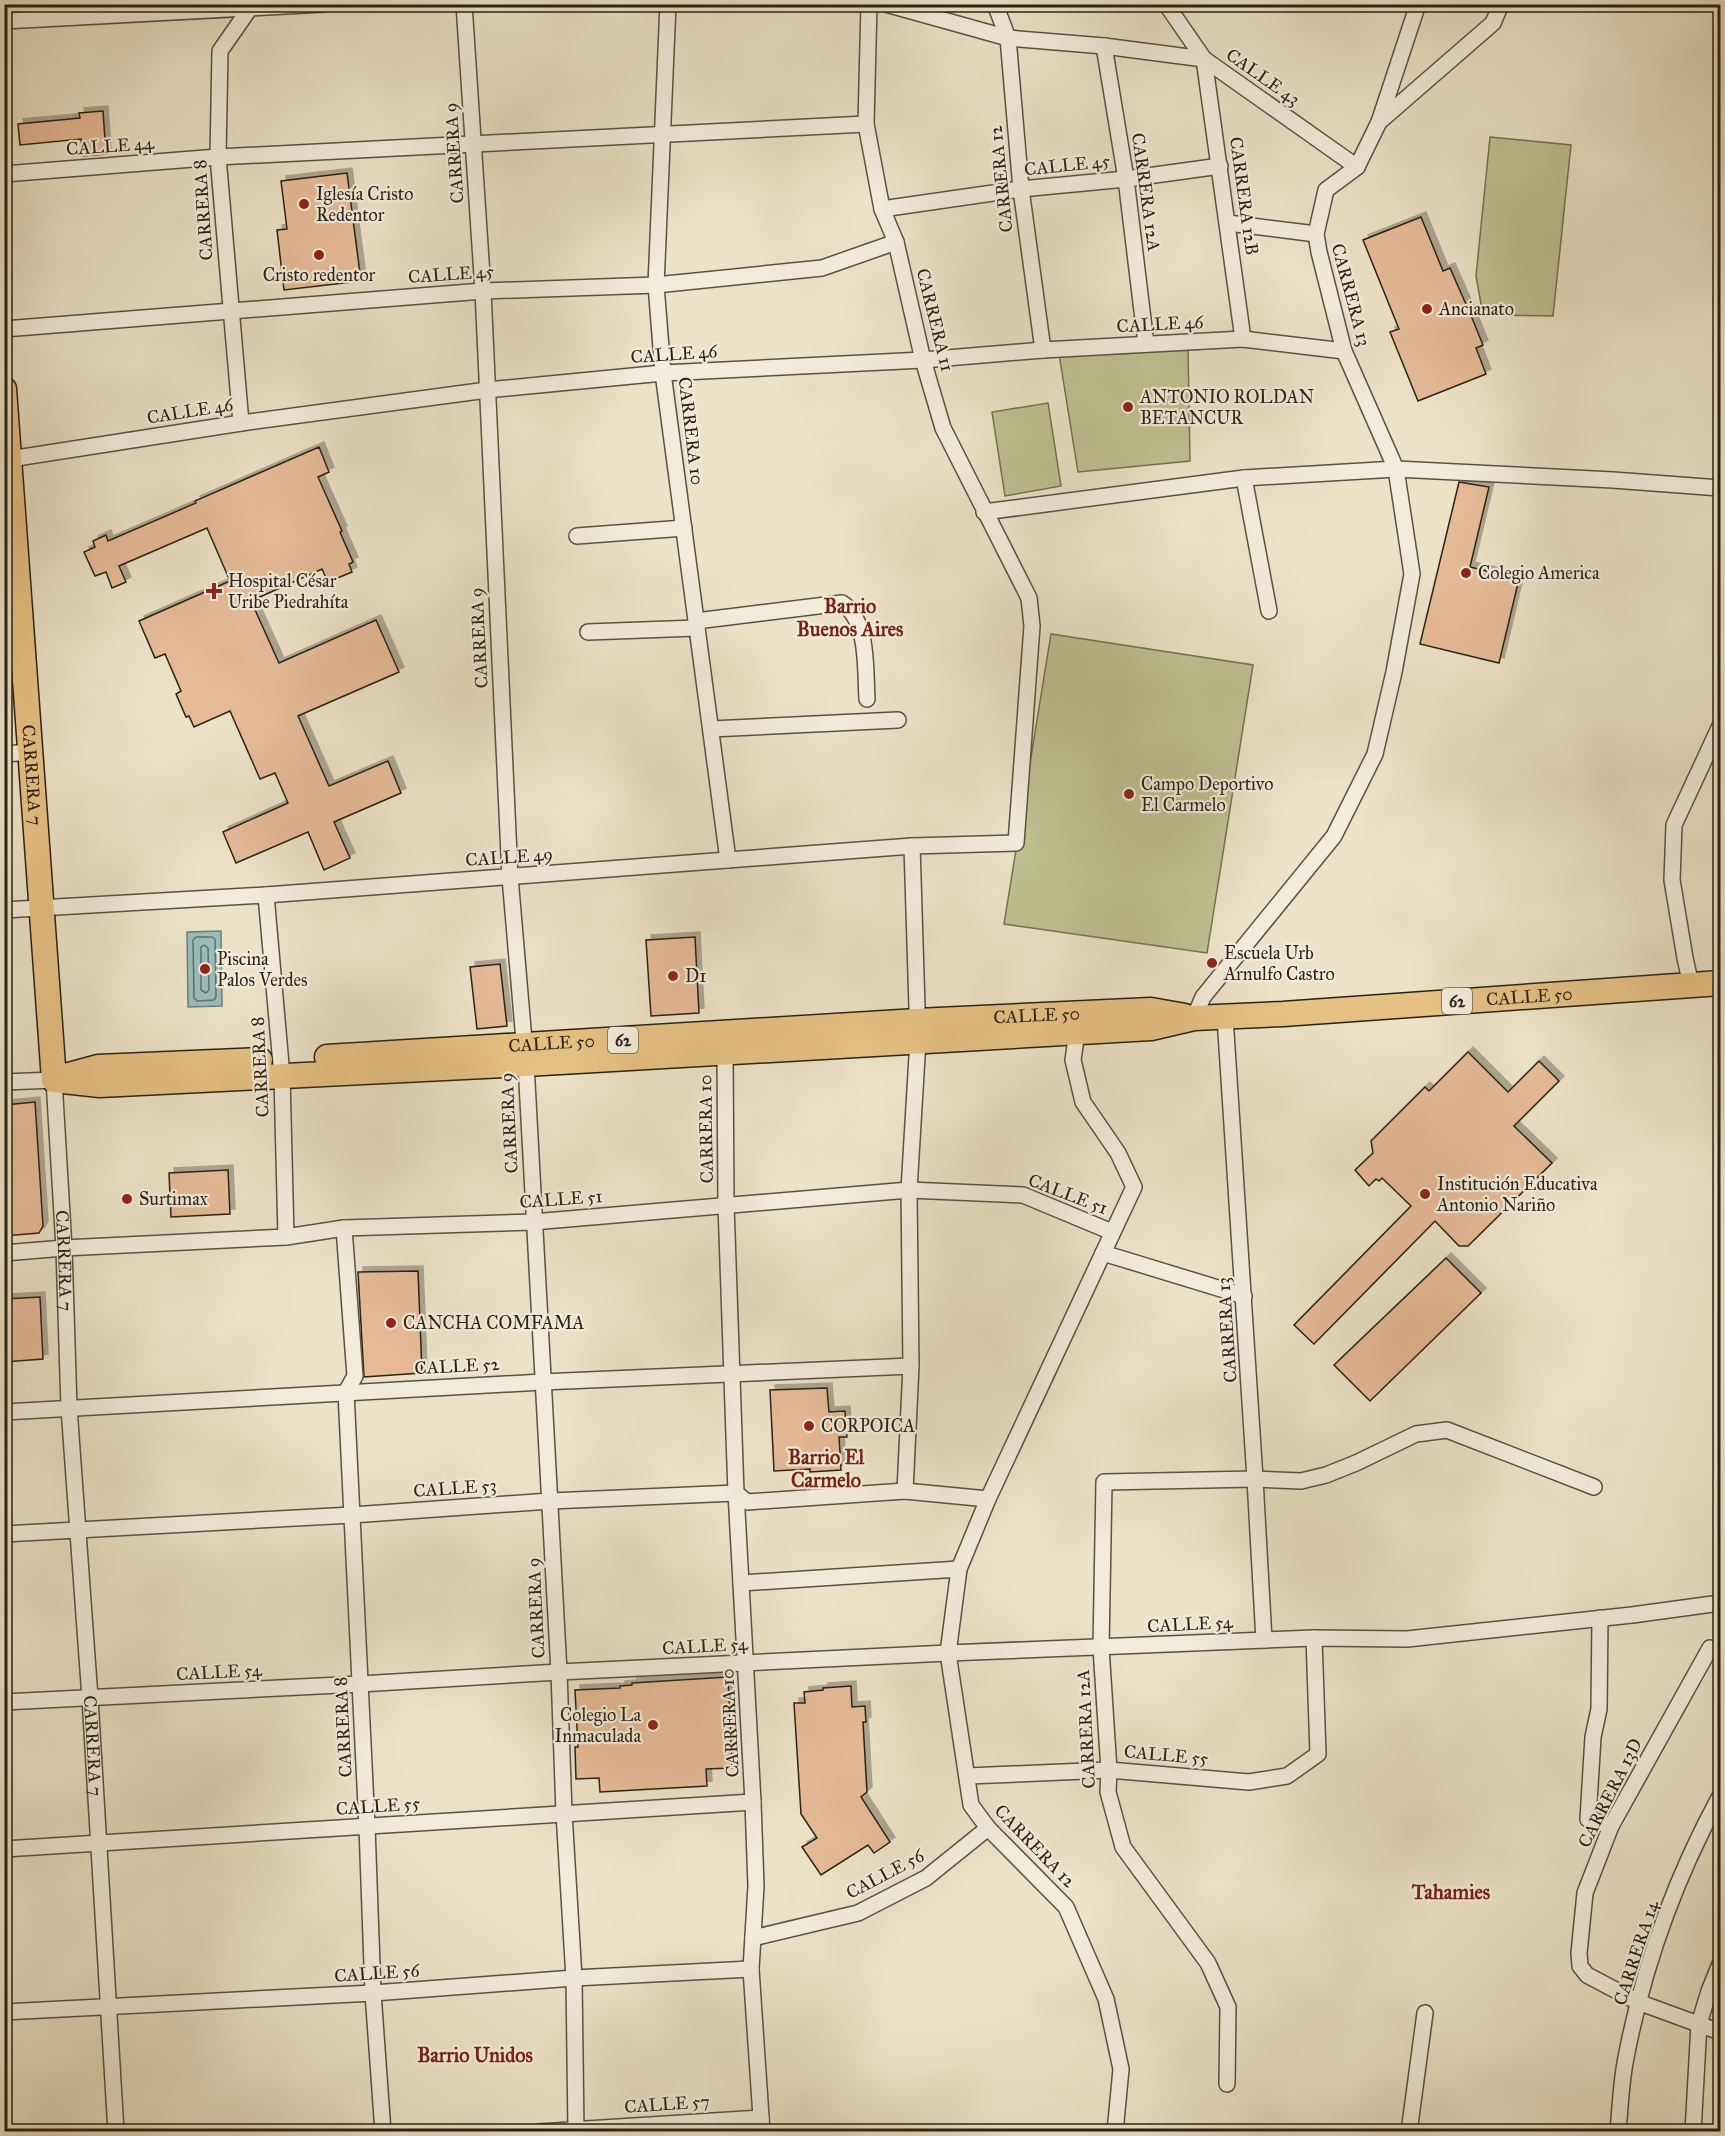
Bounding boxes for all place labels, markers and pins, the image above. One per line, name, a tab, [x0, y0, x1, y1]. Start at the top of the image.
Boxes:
place label: Iglesía Cristo Redentor	[316, 183, 413, 226]
marker: Iglesía Cristo Redentor	[297, 197, 311, 211]
marker: Cristo redentor	[312, 248, 326, 262]
place label: Cristo redentor	[263, 264, 376, 286]
place label: Ancianato	[1438, 298, 1514, 320]
marker: Ancianato	[1420, 302, 1434, 316]
place label: ANTONIO ROLDAN BETANCUR	[1139, 386, 1314, 429]
marker: ANTONIO ROLDAN BETANCUR	[1121, 400, 1135, 414]
place label: Colegio America	[1478, 562, 1600, 585]
marker: Colegio America	[1459, 566, 1473, 580]
place label: Hospital César Uribe Piedrahíta	[228, 570, 349, 613]
marker: Hospital César Uribe Piedrahíta	[205, 582, 223, 600]
place label: Campo Deportivo El Carmelo	[1141, 773, 1274, 816]
marker: Campo Deportivo El Carmelo	[1122, 787, 1136, 801]
place label: Escuela Urb Arnulfo Castro	[1223, 942, 1335, 985]
place label: Piscina Palos Verdes	[217, 948, 308, 991]
marker: Escuela Urb Arnulfo Castro	[1205, 956, 1219, 970]
marker: Piscina Palos Verdes	[198, 962, 212, 976]
place label: D1	[685, 965, 706, 987]
marker: D1	[666, 969, 680, 983]
place label: Institución Educativa Antonio Nariño	[1436, 1173, 1598, 1216]
marker: Institución Educativa Antonio Nariño	[1418, 1187, 1432, 1201]
place label: Surtimax	[139, 1188, 208, 1210]
marker: Surtimax	[120, 1192, 134, 1206]
place label: CANCHA COMFAMA	[403, 1312, 584, 1334]
marker: CANCHA COMFAMA	[384, 1316, 398, 1330]
place label: CORPOICA	[821, 1415, 915, 1437]
marker: CORPOICA	[802, 1419, 816, 1433]
place label: Colegio La Inmaculada	[555, 1704, 641, 1747]
marker: Colegio La Inmaculada	[646, 1718, 660, 1732]

